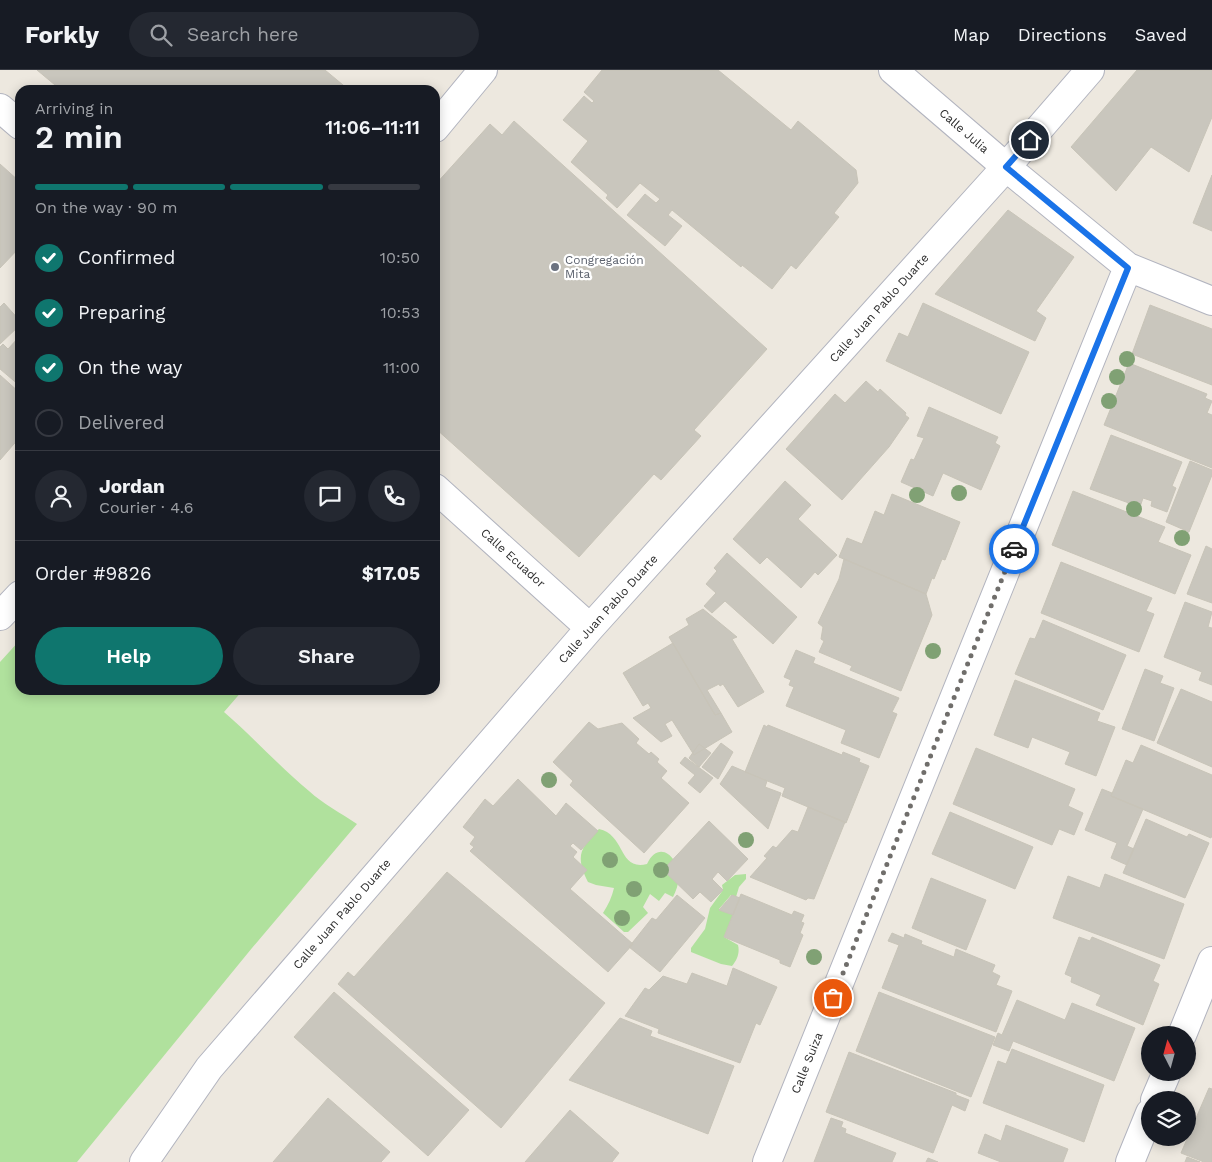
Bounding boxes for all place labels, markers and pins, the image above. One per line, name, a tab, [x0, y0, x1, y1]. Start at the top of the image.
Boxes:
pin	[1009, 119, 1051, 161]
place label: Congregación Mita	[565, 253, 644, 281]
marker: Congregación Mita	[549, 261, 561, 273]
pin	[812, 977, 854, 1019]

